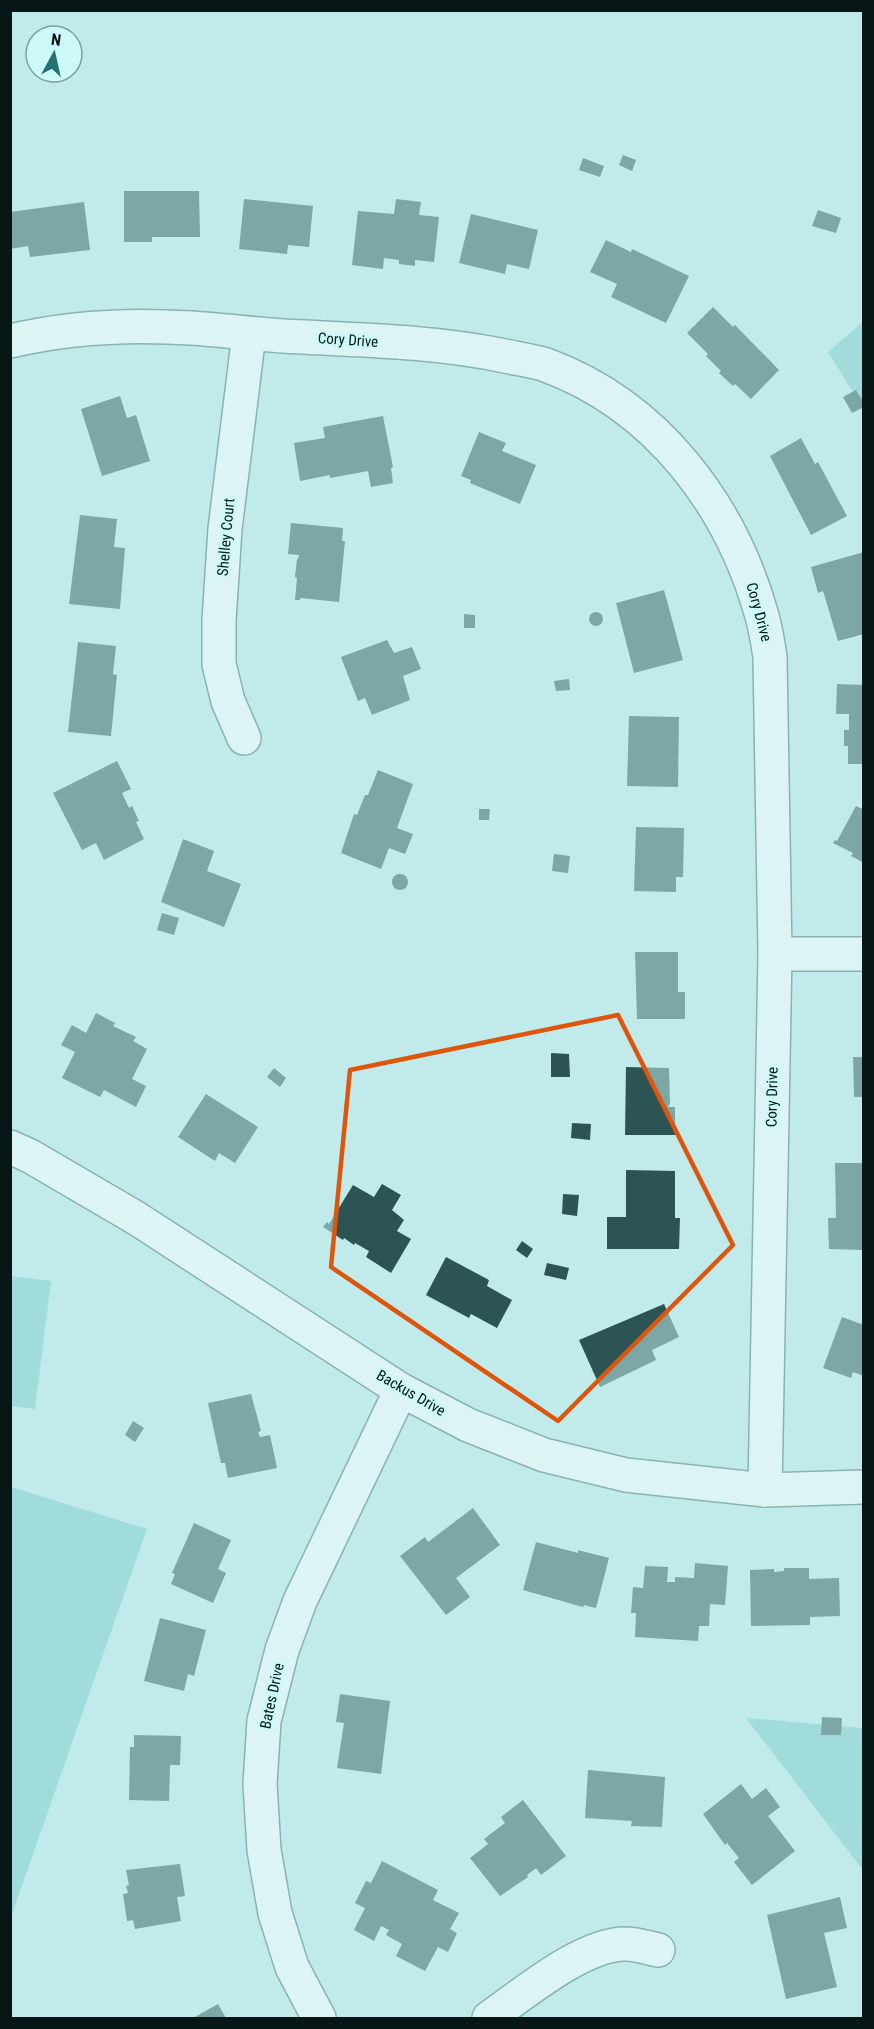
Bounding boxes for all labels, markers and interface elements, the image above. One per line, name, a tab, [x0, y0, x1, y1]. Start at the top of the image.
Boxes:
north arrow	[24, 24, 84, 84]
text: N	[50, 30, 62, 50]
street label: Cory Drive	[317, 329, 379, 351]
street label: Shelley Court	[214, 497, 238, 577]
street label: Cory Drive	[742, 581, 776, 643]
street label: Cory Drive	[762, 1067, 782, 1127]
street label: Backus Drive	[373, 1366, 449, 1420]
street label: Bates Drive	[256, 1661, 288, 1731]

